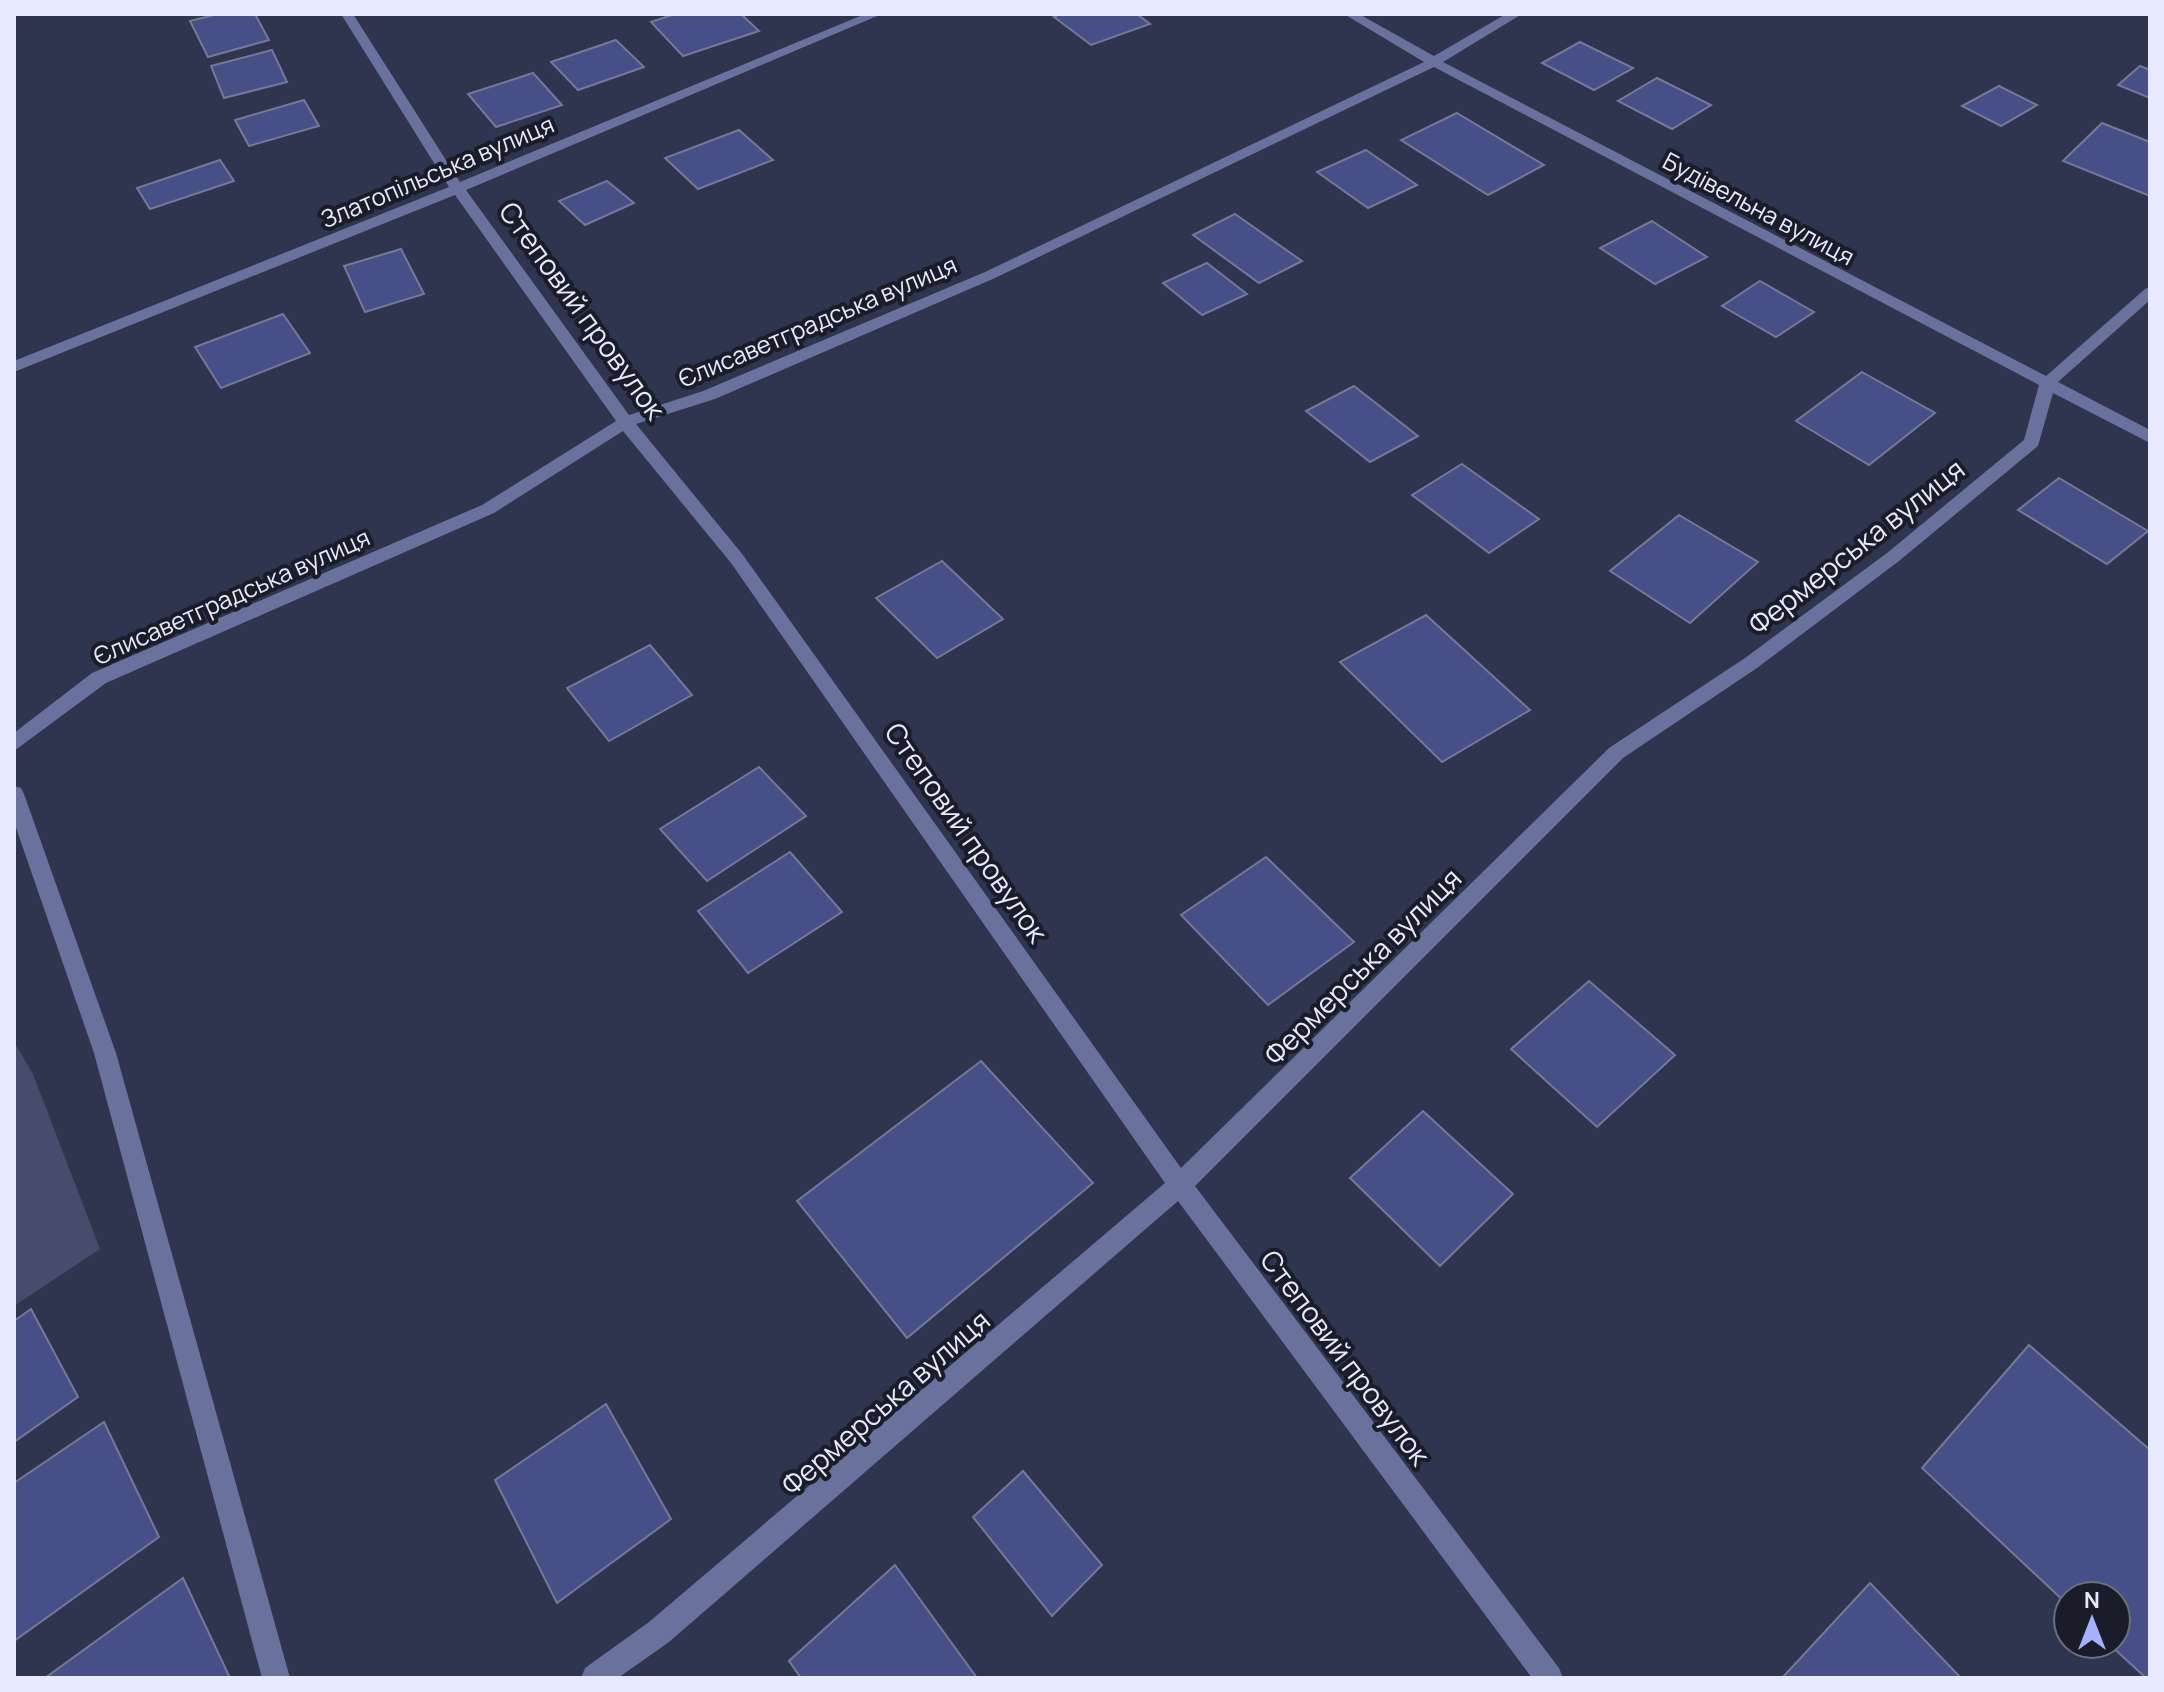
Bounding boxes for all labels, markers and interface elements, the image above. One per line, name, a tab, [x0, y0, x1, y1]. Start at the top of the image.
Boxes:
street label: Златопільська вулиця	[315, 107, 559, 235]
street label: Будівельна вулиця	[1657, 144, 1861, 272]
street label: Степовий провулок	[491, 194, 676, 427]
street label: Єлисаветградська вулиця	[673, 247, 961, 395]
street label: Фермерська вулиця	[1740, 450, 1972, 642]
street label: Єлисаветградська вулиця	[87, 520, 375, 672]
street label: Степовий провулок	[877, 714, 1058, 950]
street label: Фермерська вулиця	[1255, 859, 1469, 1073]
street label: Степовий провулок	[1252, 1242, 1440, 1473]
street label: Фермерська вулиця	[773, 1301, 997, 1503]
north arrow	[2052, 1580, 2132, 1660]
text: N	[2084, 1585, 2100, 1615]

